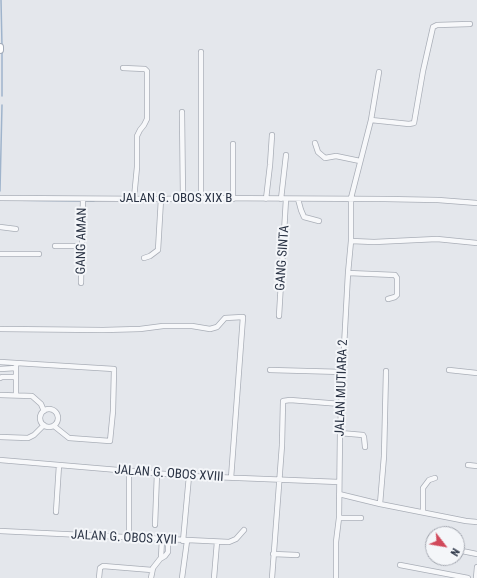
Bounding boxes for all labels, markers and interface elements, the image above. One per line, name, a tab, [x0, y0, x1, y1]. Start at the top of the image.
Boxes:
street label: JALAN G. OBOS XIX B	[120, 191, 232, 207]
street label: GANG AMAN	[74, 207, 90, 275]
street label: GANG SINTA	[273, 225, 293, 291]
street label: JALAN MUTIARA 2	[333, 339, 351, 437]
street label: JALAN G. OBOS XVIII	[114, 462, 224, 486]
north arrow	[425, 526, 465, 566]
street label: JALAN G. OBOS XVII	[71, 527, 177, 549]
text: N	[448, 546, 462, 558]

